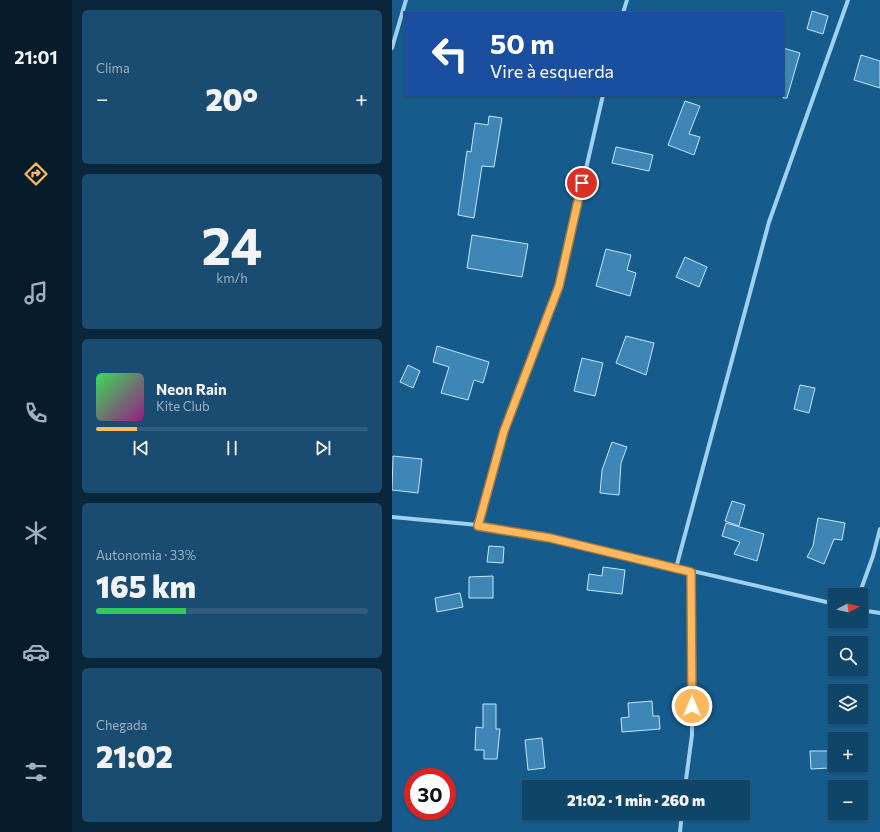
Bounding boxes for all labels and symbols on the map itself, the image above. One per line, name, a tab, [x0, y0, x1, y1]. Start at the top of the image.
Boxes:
pin	[565, 166, 599, 200]
north arrow	[828, 588, 868, 628]
position arrow	[671, 685, 713, 727]
speed limit sign: 30	[404, 768, 456, 820]

